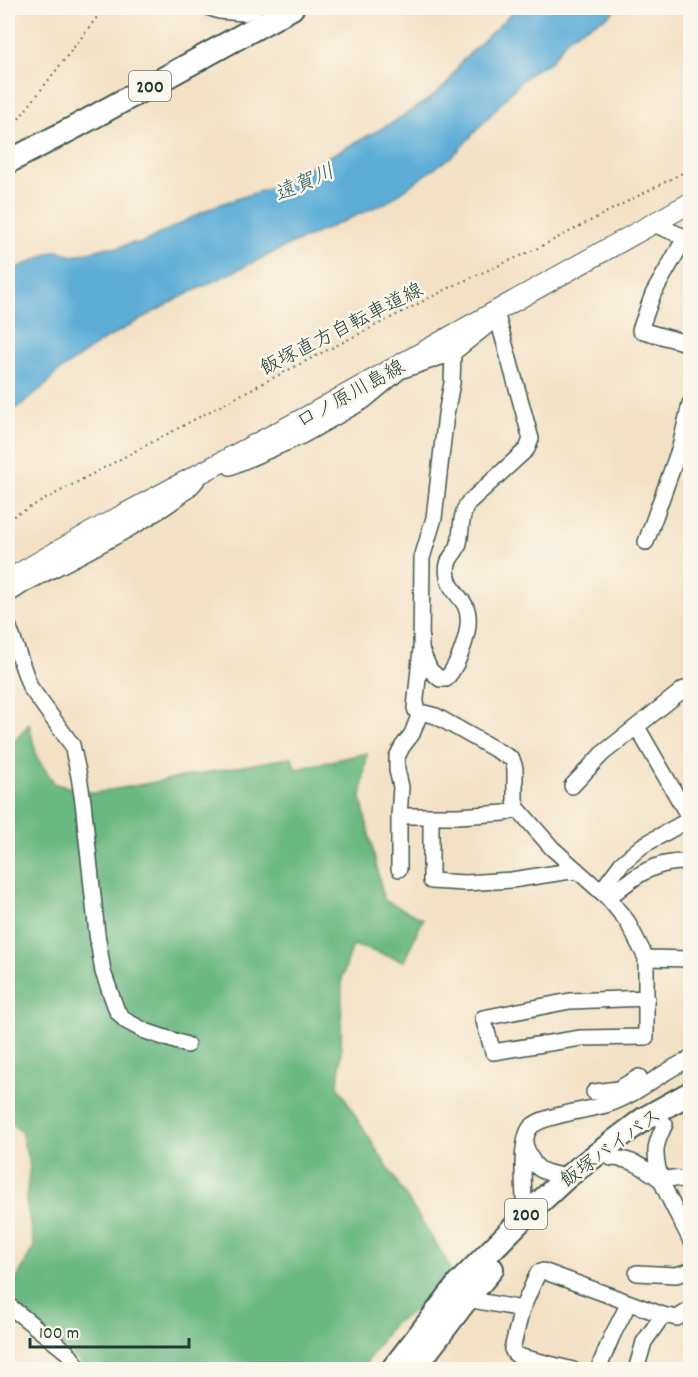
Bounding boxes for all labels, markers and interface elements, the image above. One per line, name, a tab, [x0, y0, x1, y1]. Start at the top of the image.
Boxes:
road number: 200	[129, 71, 171, 101]
water label: 遠賀川	[270, 158, 340, 211]
street label: 飯塚直方自転車道線	[256, 277, 429, 384]
street label: 口ノ原川島線	[292, 354, 411, 437]
street label: 飯塚バイパス	[555, 1103, 668, 1196]
road number: 200	[505, 1199, 547, 1229]
scale bar	[30, 1311, 189, 1349]
text: 100 m	[39, 1322, 79, 1347]

